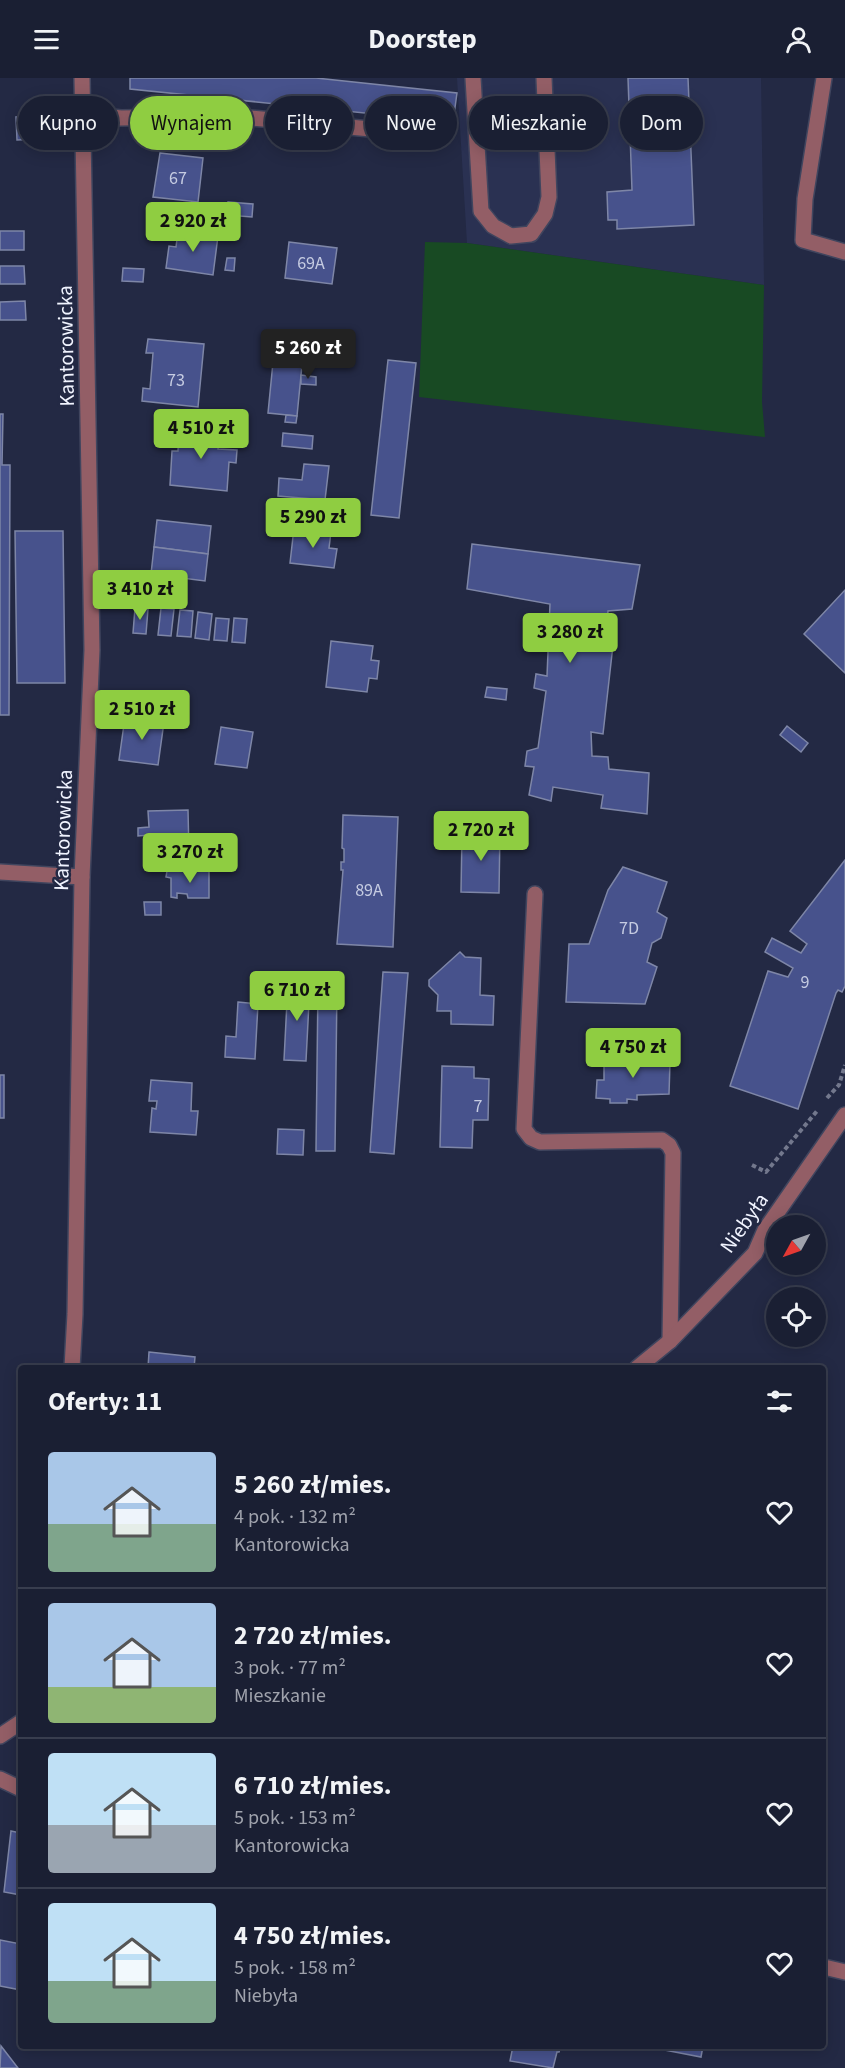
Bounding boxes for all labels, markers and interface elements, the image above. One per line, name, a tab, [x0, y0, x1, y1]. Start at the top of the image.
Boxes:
text: Doorstep	[368, 20, 477, 59]
icon: menu	[30, 23, 63, 56]
icon: person	[782, 23, 815, 56]
chip: Kupno	[18, 96, 118, 150]
chip: Wynajem	[130, 96, 253, 150]
chip: Filtry	[265, 96, 353, 150]
chip: Nowe	[365, 96, 457, 150]
chip: Mieszkanie	[469, 96, 608, 150]
chip: Dom	[620, 96, 703, 150]
house number: 67	[169, 166, 187, 191]
pin: 2 920 zł	[131, 202, 255, 253]
text: 2 920 zł	[160, 207, 226, 235]
house number: 69A	[297, 251, 325, 276]
street label: Kantorowicka	[50, 285, 82, 407]
pin: 5 260 zł	[246, 329, 370, 380]
text: 5 260 zł	[275, 334, 341, 362]
house number: 73	[167, 368, 185, 393]
pin: 4 510 zł	[139, 409, 263, 460]
text: 4 510 zł	[168, 414, 234, 442]
pin: 5 290 zł	[251, 498, 375, 549]
text: 5 290 zł	[280, 503, 346, 531]
pin: 3 410 zł	[78, 570, 202, 621]
text: 3 410 zł	[107, 575, 173, 603]
pin: 3 280 zł	[508, 613, 632, 664]
text: 3 280 zł	[537, 618, 603, 646]
pin: 2 510 zł	[80, 690, 204, 741]
text: 2 510 zł	[109, 695, 175, 723]
street label: Kantorowicka	[46, 769, 80, 891]
pin: 2 720 zł	[419, 811, 543, 862]
text: 2 720 zł	[448, 816, 514, 844]
pin: 3 270 zł	[128, 833, 252, 884]
text: 3 270 zł	[157, 838, 223, 866]
house number: 89A	[355, 878, 383, 903]
house number: 7D	[619, 916, 639, 941]
house number: 9	[801, 970, 810, 995]
pin: 6 710 zł	[235, 971, 359, 1022]
text: 6 710 zł	[264, 976, 330, 1004]
pin: 4 750 zł	[571, 1028, 695, 1079]
text: 4 750 zł	[600, 1033, 666, 1061]
house number: 7	[474, 1094, 483, 1119]
street label: Niebyła	[712, 1187, 776, 1259]
north arrow	[766, 1215, 826, 1275]
map controls	[766, 1215, 826, 1347]
button: locate	[766, 1287, 826, 1347]
text: Oferty: 11	[48, 1383, 162, 1420]
icon: filters	[763, 1385, 796, 1418]
text: 5 260 zł/mies.	[234, 1466, 392, 1503]
icon: home	[96, 1476, 168, 1548]
icon: heart	[763, 1496, 796, 1529]
text: 4 pok. · 132 m²	[234, 1503, 356, 1531]
text: Kantorowicka	[234, 1531, 350, 1559]
text: 2 720 zł/mies.	[234, 1617, 392, 1654]
icon: home	[96, 1627, 168, 1699]
icon: heart	[763, 1647, 796, 1680]
text: 3 pok. · 77 m²	[234, 1654, 346, 1682]
text: Mieszkanie	[234, 1682, 326, 1710]
text: 6 710 zł/mies.	[234, 1767, 392, 1804]
icon: home	[96, 1777, 168, 1849]
icon: heart	[763, 1797, 796, 1830]
text: 5 pok. · 153 m²	[234, 1804, 356, 1832]
text: Kantorowicka	[234, 1832, 350, 1860]
text: 4 750 zł/mies.	[234, 1917, 392, 1954]
icon: home	[96, 1927, 168, 1999]
icon: heart	[763, 1947, 796, 1980]
text: 5 pok. · 158 m²	[234, 1954, 356, 1982]
text: Niebyła	[234, 1982, 298, 2010]

